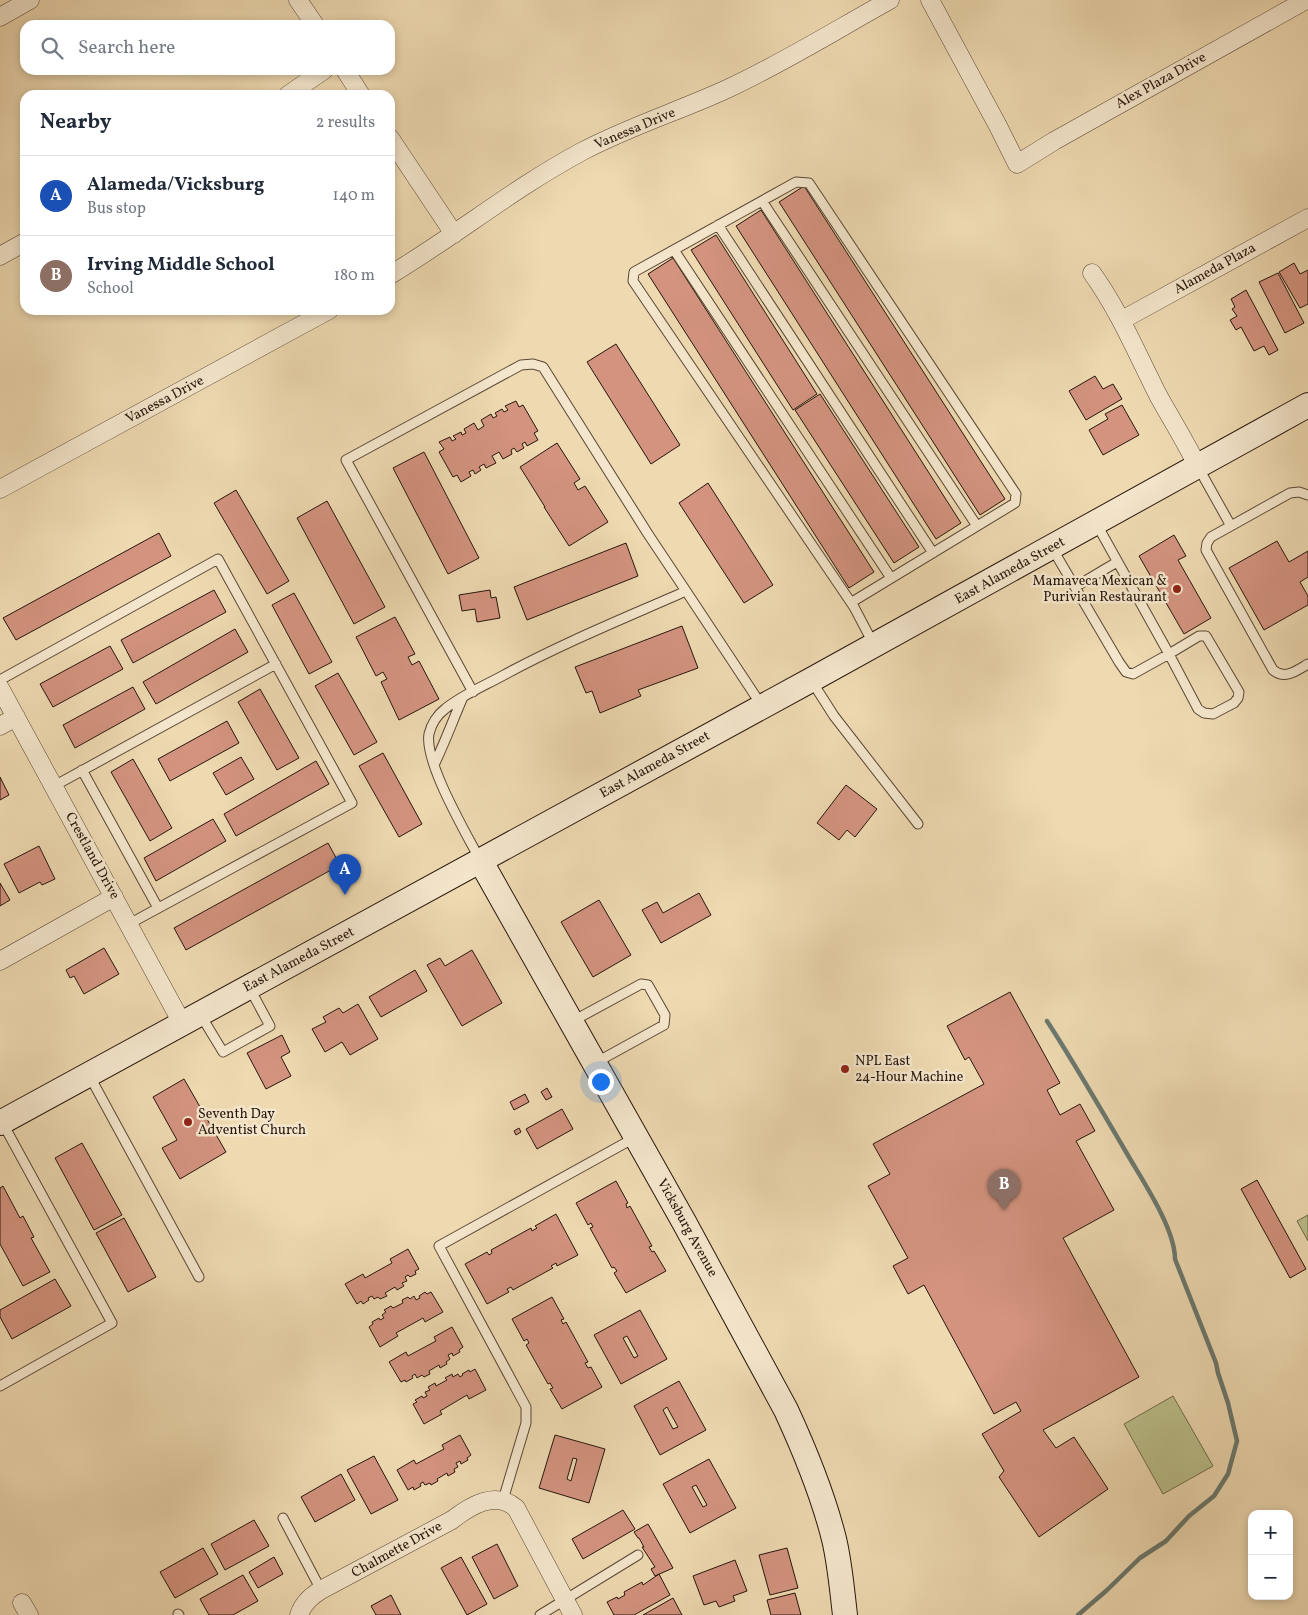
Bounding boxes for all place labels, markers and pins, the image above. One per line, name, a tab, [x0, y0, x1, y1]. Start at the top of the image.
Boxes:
place label: Mamaveca Mexican & Purivian Restaurant	[1032, 572, 1167, 607]
marker: Mamaveca Mexican & Purivian Restaurant	[1171, 583, 1183, 595]
pin: A	[329, 854, 361, 895]
place label: NPL East 24-Hour Machine	[855, 1052, 964, 1087]
marker: NPL East 24-Hour Machine	[839, 1063, 851, 1075]
place label: Seventh Day Adventist Church	[198, 1105, 306, 1140]
marker: Seventh Day Adventist Church	[182, 1116, 194, 1128]
pin: B	[988, 1169, 1020, 1210]

